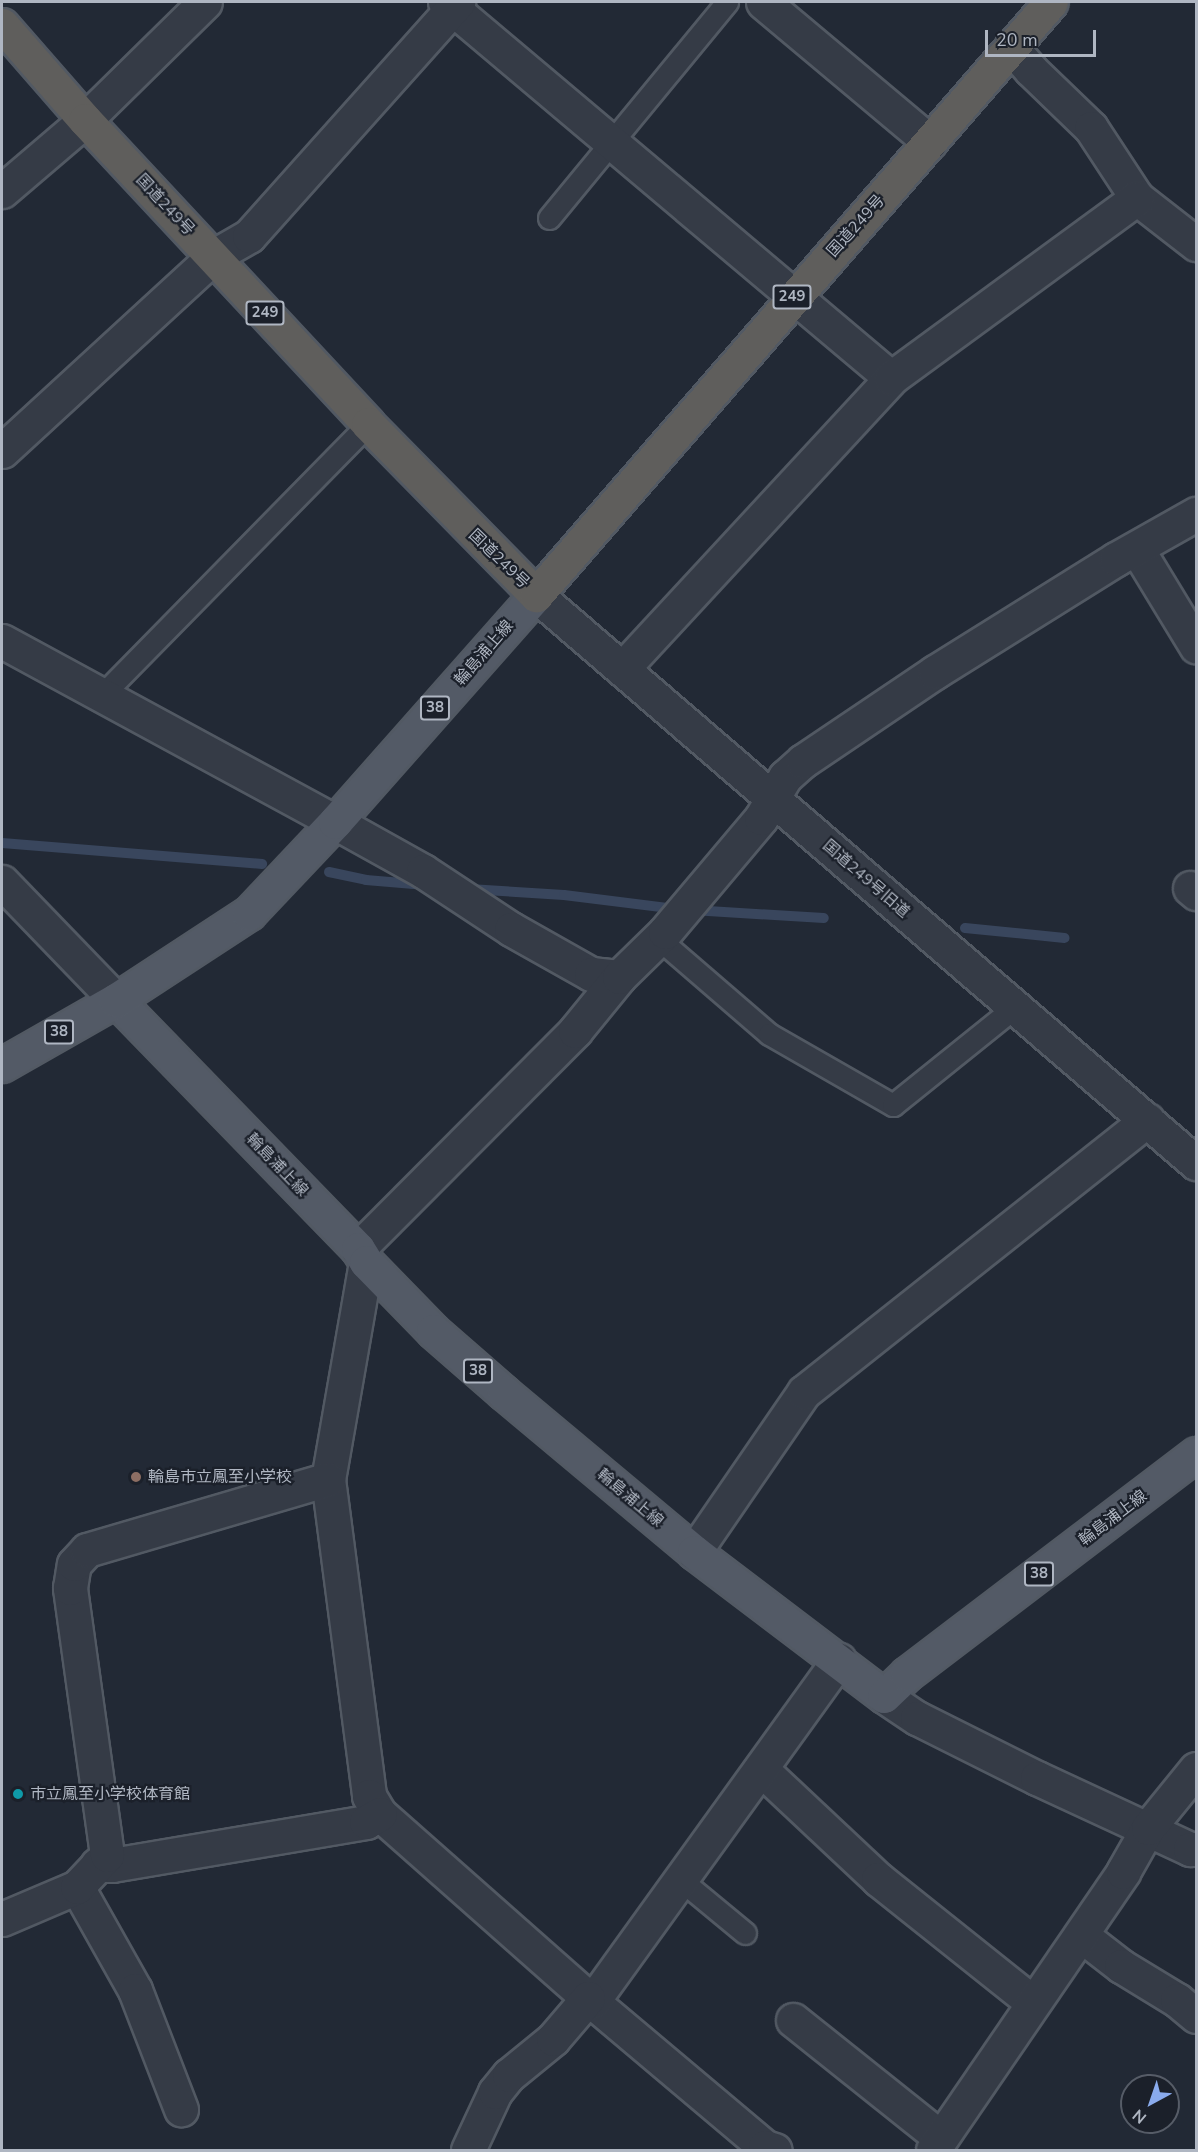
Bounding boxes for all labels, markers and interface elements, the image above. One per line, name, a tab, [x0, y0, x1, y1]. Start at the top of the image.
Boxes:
scale bar	[988, 18, 1099, 56]
text: 20 m	[996, 28, 1038, 52]
street label: 国道249号	[132, 170, 198, 240]
street label: 国道249号	[823, 191, 889, 261]
road number: 249	[772, 285, 812, 309]
road number: 249	[246, 301, 284, 325]
street label: 国道249号	[465, 525, 533, 593]
street label: 輪島浦上線	[451, 617, 517, 689]
road number: 38	[420, 696, 450, 720]
street label: 国道249号旧道	[819, 836, 913, 922]
road number: 38	[44, 1020, 74, 1044]
street label: 輪島浦上線	[242, 1130, 312, 1200]
road number: 38	[463, 1359, 493, 1383]
street label: 輪島浦上線	[593, 1465, 667, 1531]
place label: 輪島市立鳳至小学校	[148, 1467, 292, 1487]
marker: 輪島市立鳳至小学校	[129, 1470, 143, 1484]
street label: 輪島浦上線	[1075, 1486, 1151, 1550]
road number: 38	[1024, 1562, 1054, 1586]
place label: 市立鳳至小学校体育館	[30, 1784, 190, 1804]
marker: 市立鳳至小学校体育館	[11, 1787, 25, 1801]
north arrow	[1120, 2074, 1180, 2134]
text: N	[1128, 2104, 1151, 2129]

